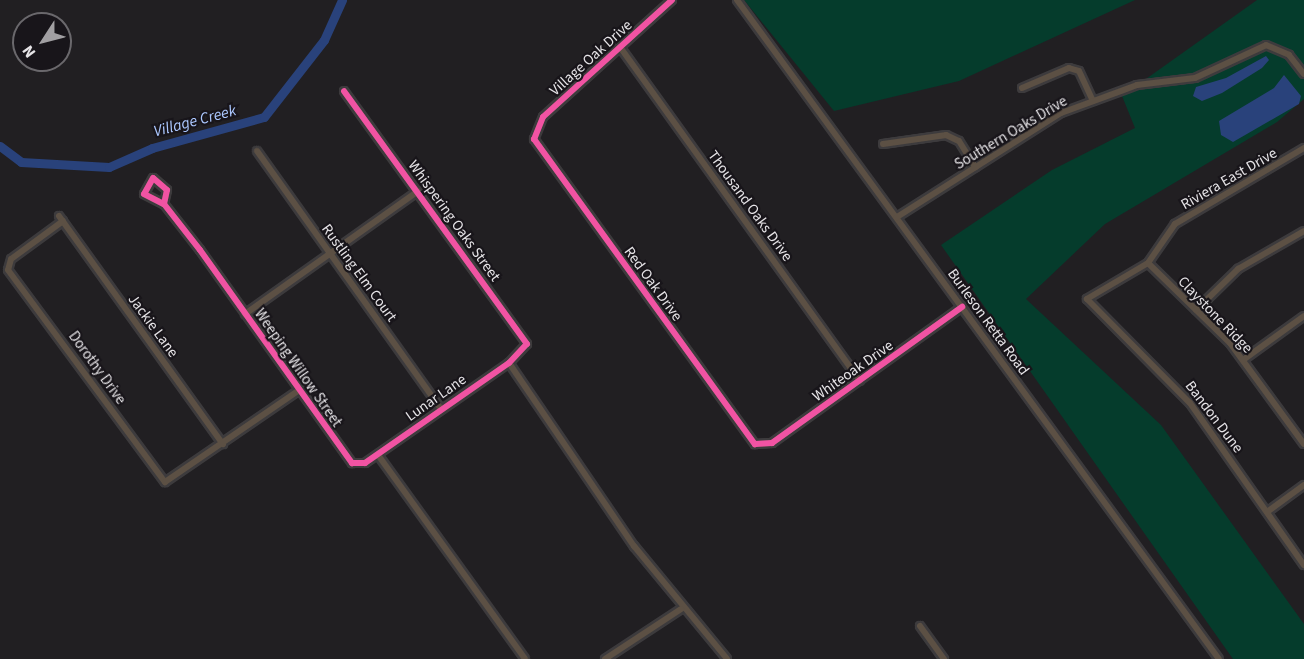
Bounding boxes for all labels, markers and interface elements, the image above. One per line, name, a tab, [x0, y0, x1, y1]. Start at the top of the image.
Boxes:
north arrow	[12, 12, 72, 72]
street label: Village Oak Drive	[546, 16, 636, 100]
text: N	[17, 41, 41, 62]
street label: Southern Oaks Drive	[951, 92, 1071, 174]
water label: Village Creek	[152, 101, 238, 141]
street label: Riviera East Drive	[1178, 144, 1280, 214]
street label: Thousand Oaks Drive	[704, 147, 796, 265]
street label: Whispering Oaks Street	[404, 157, 504, 285]
street label: Rustling Elm Court	[318, 221, 400, 325]
street label: Red Oak Drive	[620, 243, 686, 325]
street label: Burleson Retta Road	[943, 265, 1033, 379]
street label: Claystone Ridge	[1174, 273, 1256, 357]
street label: Jackie Lane	[124, 291, 182, 361]
street label: Weeping Willow Street	[250, 305, 346, 431]
street label: Dorothy Drive	[64, 328, 130, 408]
street label: Whiteoak Drive	[809, 337, 897, 405]
street label: Lunar Lane	[402, 371, 470, 425]
street label: Bandon Dune	[1181, 378, 1247, 456]

